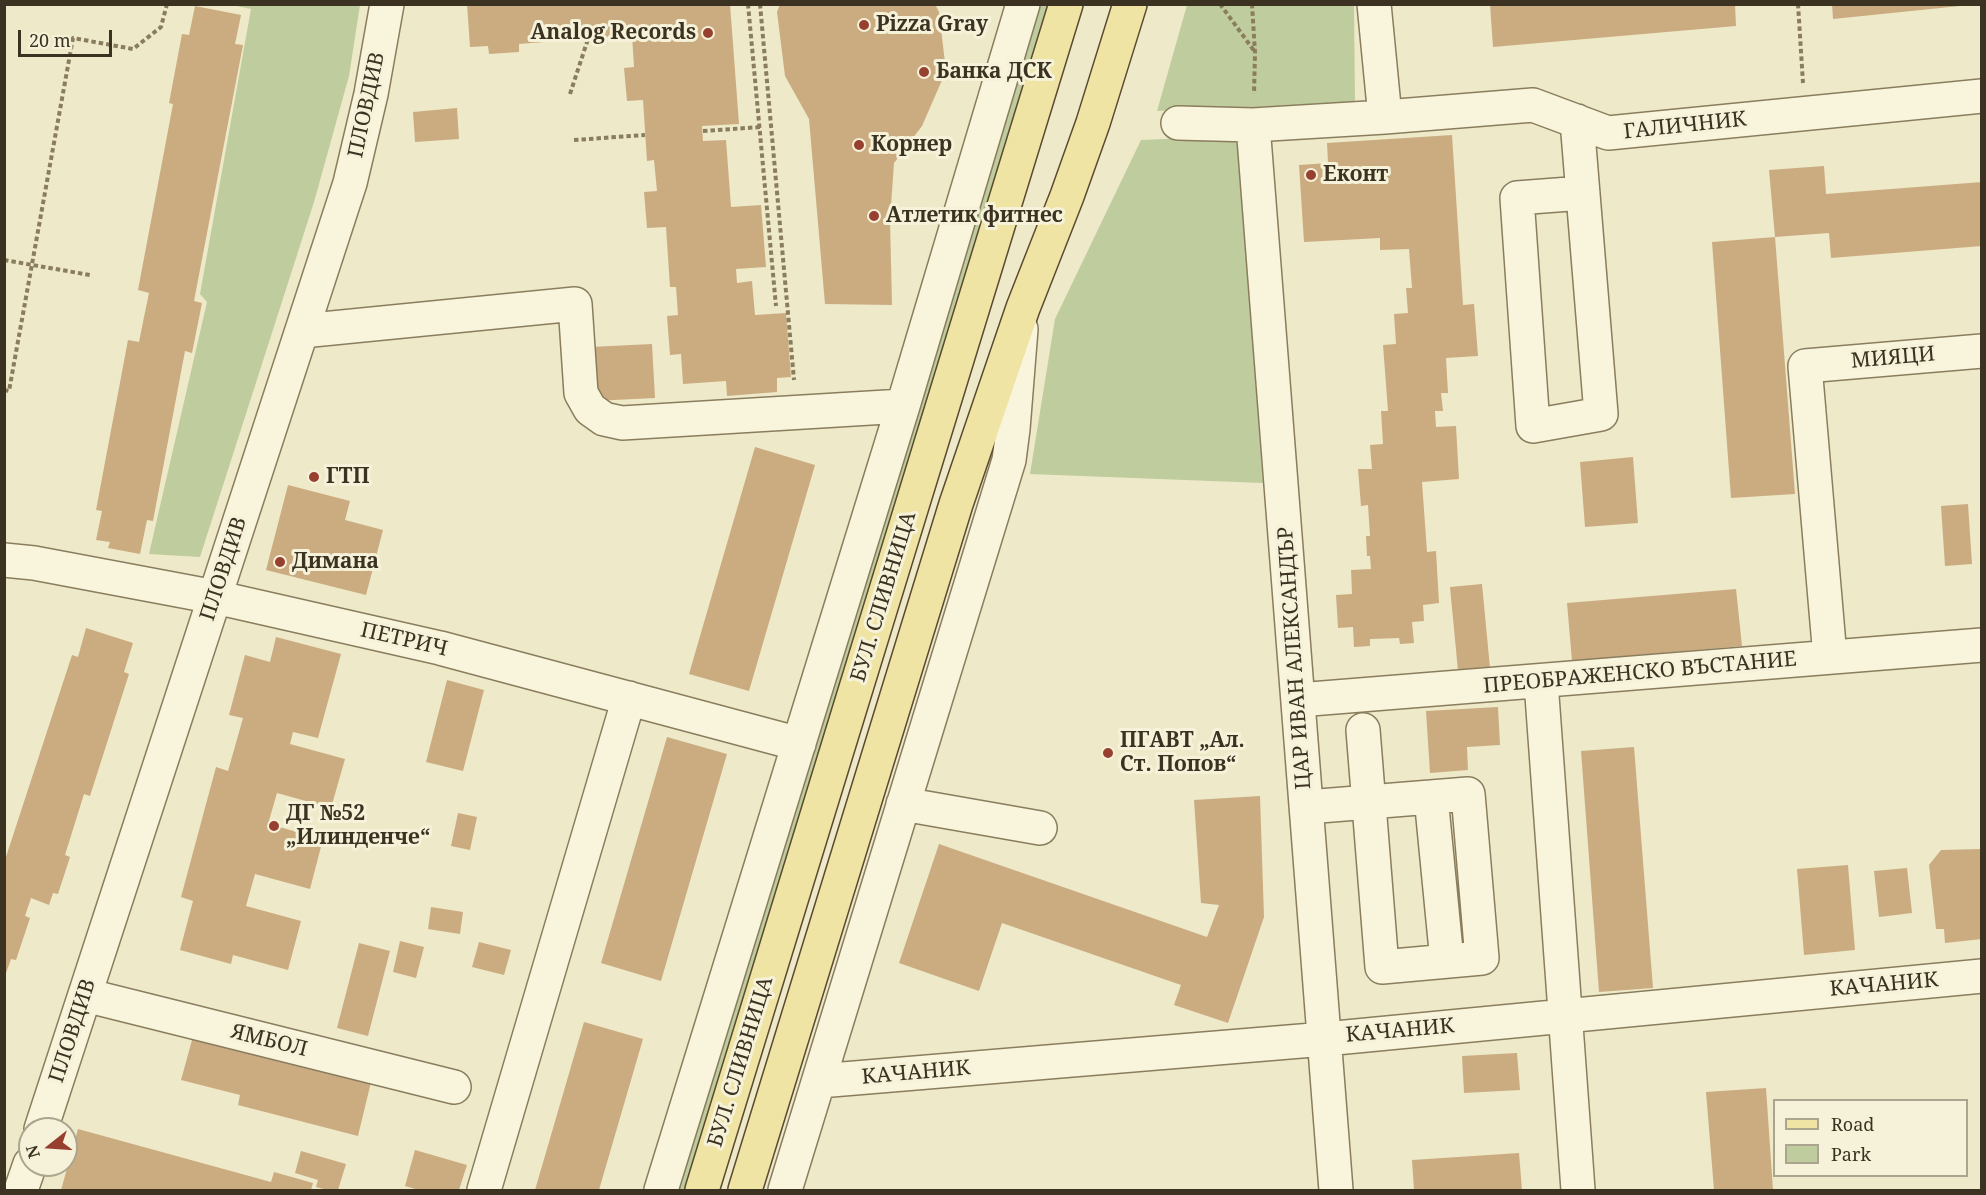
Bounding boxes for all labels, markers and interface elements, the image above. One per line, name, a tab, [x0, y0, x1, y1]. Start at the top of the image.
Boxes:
place label: Pizza Gray	[876, 12, 988, 38]
scale bar	[21, 18, 116, 56]
marker: Pizza Gray	[857, 18, 871, 32]
place label: Analog Records	[530, 20, 696, 46]
marker: Analog Records	[701, 26, 715, 40]
text: 20 m	[29, 28, 71, 52]
street label: ПЛОВДИВ	[344, 50, 390, 160]
place label: Банка ДСК	[936, 59, 1052, 85]
marker: Банка ДСК	[917, 65, 931, 79]
street label: ГАЛИЧНИК	[1622, 107, 1748, 145]
place label: Корнер	[871, 132, 952, 158]
marker: Корнер	[852, 138, 866, 152]
place label: Еконт	[1323, 162, 1388, 188]
marker: Еконт	[1304, 168, 1318, 182]
place label: Атлетик фитнес	[886, 203, 1063, 229]
marker: Атлетик фитнес	[867, 209, 881, 223]
street label: МИЯЦИ	[1850, 342, 1936, 374]
place label: ГТП	[326, 464, 370, 490]
marker: ГТП	[307, 470, 321, 484]
street label: БУЛ. СЛИВНИЦА	[846, 509, 922, 685]
street label: ПЛОВДИВ	[195, 514, 253, 624]
street label: ЦАР ИВАН АЛЕКСАНДЪР	[1273, 526, 1317, 790]
place label: Димана	[292, 549, 379, 575]
marker: Димана	[273, 555, 287, 569]
street label: ПЕТРИЧ	[358, 618, 450, 662]
street label: ПРЕОБРАЖЕНСКО ВЪСТАНИЕ	[1482, 647, 1798, 699]
place label: ПГАВТ „Ал. Ст. Попов“	[1120, 728, 1245, 778]
marker: ПГАВТ „Ал. Ст. Попов“	[1101, 746, 1115, 760]
place label: ДГ №52 „Илинденче“	[286, 801, 430, 851]
marker: ДГ №52 „Илинденче“	[267, 819, 281, 833]
street label: КАЧАНИК	[1829, 968, 1939, 1002]
street label: БУЛ. СЛИВНИЦА	[703, 974, 779, 1150]
street label: ПЛОВДИВ	[44, 976, 102, 1086]
street label: КАЧАНИК	[1345, 1014, 1455, 1048]
street label: ЯМБОЛ	[228, 1019, 310, 1063]
street label: КАЧАНИК	[861, 1056, 971, 1090]
legend	[1773, 1099, 1968, 1177]
text: Road	[1831, 1112, 1874, 1136]
north arrow	[18, 1117, 78, 1177]
text: N	[20, 1142, 45, 1161]
text: Park	[1831, 1142, 1871, 1166]

